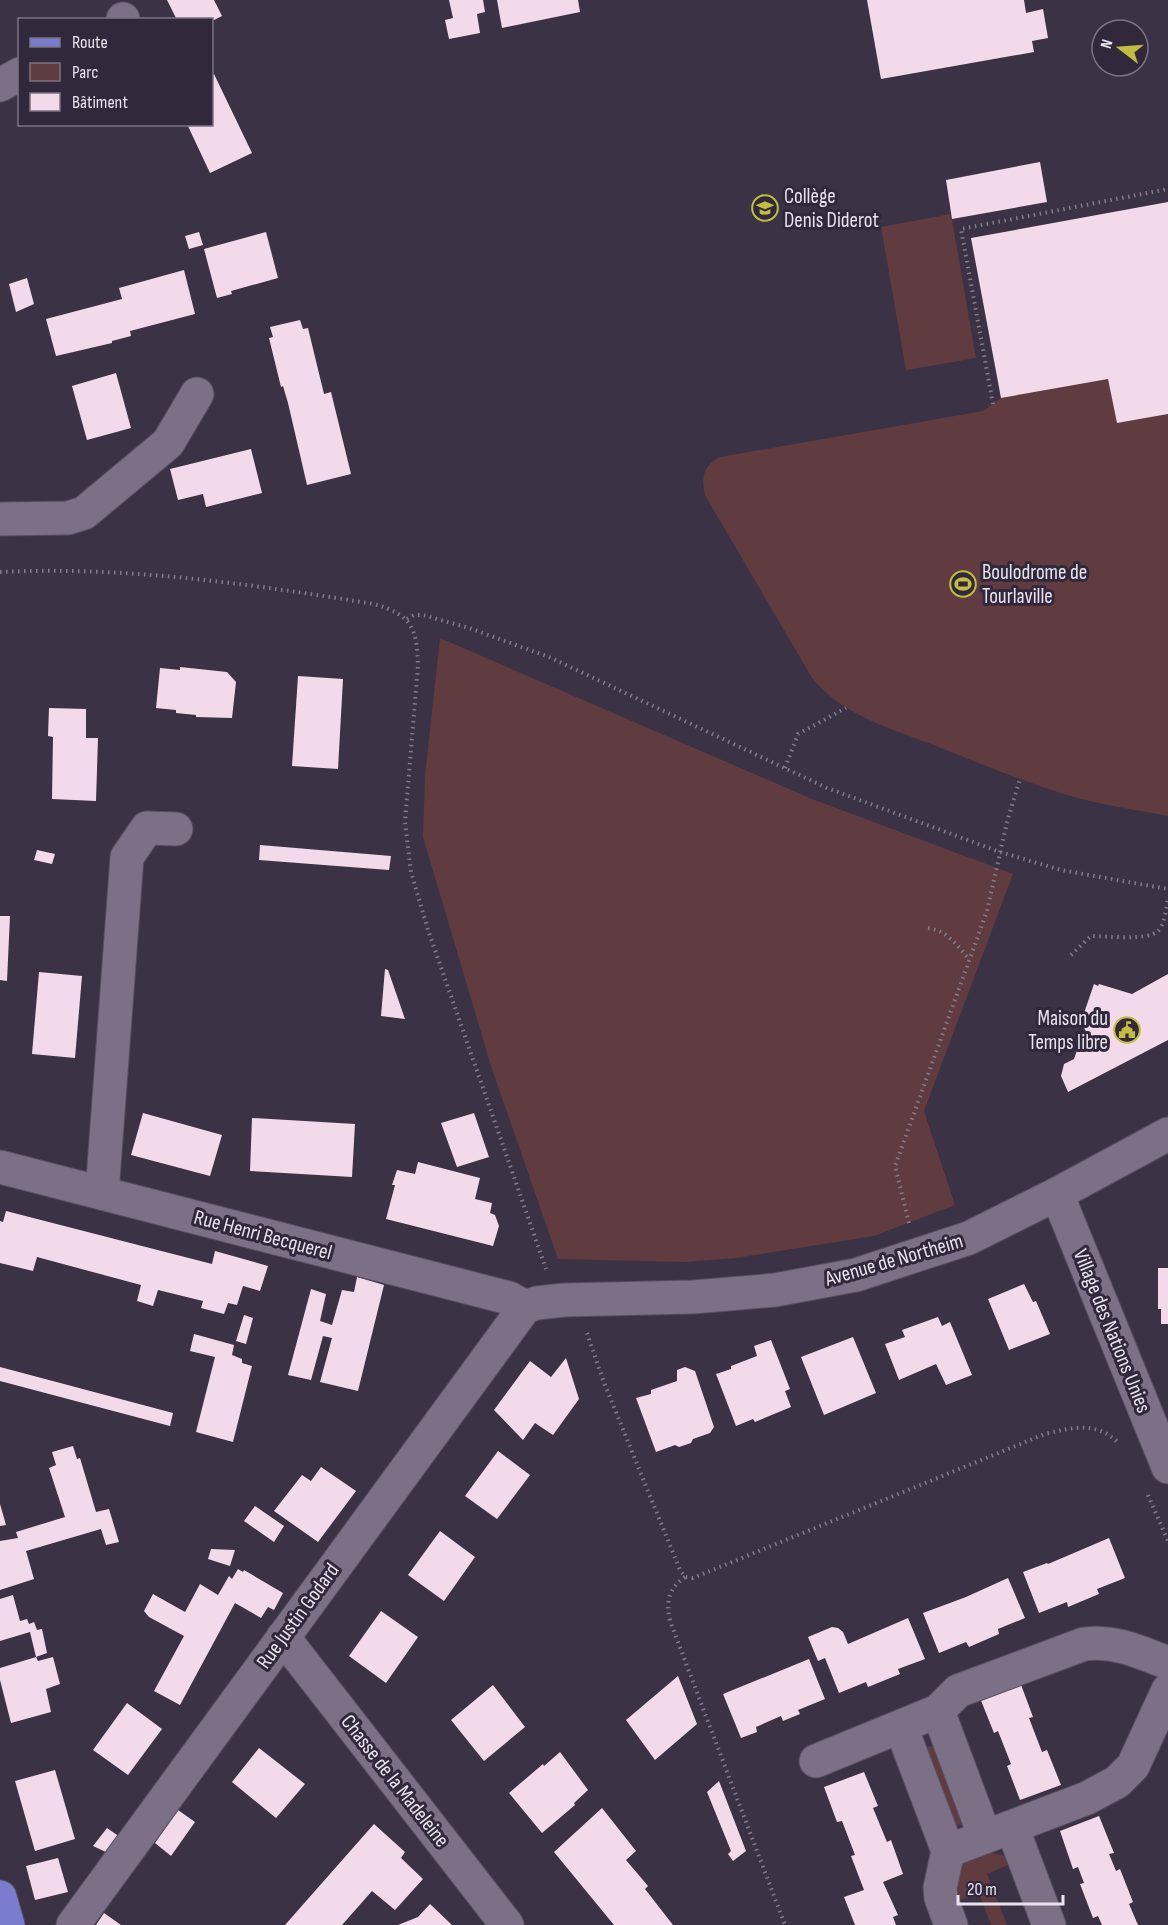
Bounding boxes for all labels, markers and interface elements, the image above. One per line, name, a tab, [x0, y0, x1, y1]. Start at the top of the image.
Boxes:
legend	[18, 18, 213, 126]
north arrow	[1090, 18, 1150, 78]
text: Route	[72, 32, 108, 53]
text: N	[1097, 37, 1117, 51]
text: Parc	[72, 62, 98, 83]
text: Bâtiment	[72, 92, 128, 113]
place label: Collège Denis Diderot	[784, 184, 879, 233]
school or university icon: Collège Denis Diderot	[750, 193, 780, 223]
place label: Boulodrome de Tourlaville	[982, 560, 1087, 609]
sports icon: Boulodrome de Tourlaville	[948, 569, 978, 599]
place label: Maison du Temps libre	[1028, 1006, 1108, 1055]
public building icon: Maison du Temps libre	[1112, 1015, 1142, 1045]
street label: Rue Henri Becquerel	[191, 1205, 335, 1265]
street label: Avenue de Northeim	[821, 1228, 966, 1292]
street label: Village des Nations Unies	[1068, 1245, 1156, 1417]
street label: Rue Justin Godard	[251, 1558, 345, 1674]
street label: Chasse de la Madeleine	[336, 1710, 454, 1852]
scale bar	[958, 1868, 1063, 1906]
text: 20 m	[967, 1879, 997, 1900]

